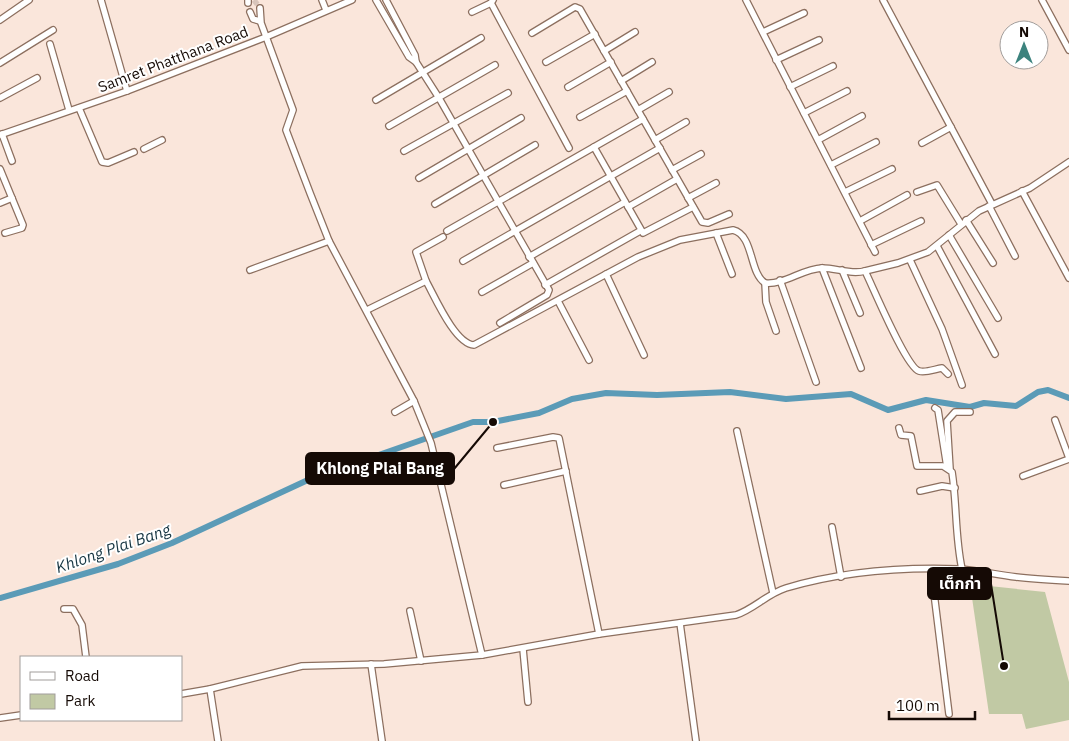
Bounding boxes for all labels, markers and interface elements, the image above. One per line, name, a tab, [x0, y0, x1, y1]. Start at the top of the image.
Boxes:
north arrow	[999, 20, 1049, 70]
street label: Samret Phatthana Road	[95, 22, 251, 96]
text: N	[1019, 23, 1029, 41]
callout: Khlong Plai Bang	[306, 453, 454, 484]
text: Khlong Plai Bang	[316, 458, 444, 478]
water label: Khlong Plai Bang	[53, 519, 174, 577]
callout: เต็กก่า	[928, 568, 991, 599]
text: เต็กก่า	[939, 573, 981, 593]
legend	[20, 656, 182, 721]
text: Road	[65, 666, 100, 685]
scale bar	[889, 688, 975, 720]
text: Park	[65, 691, 95, 710]
text: 100 m	[896, 696, 940, 715]

